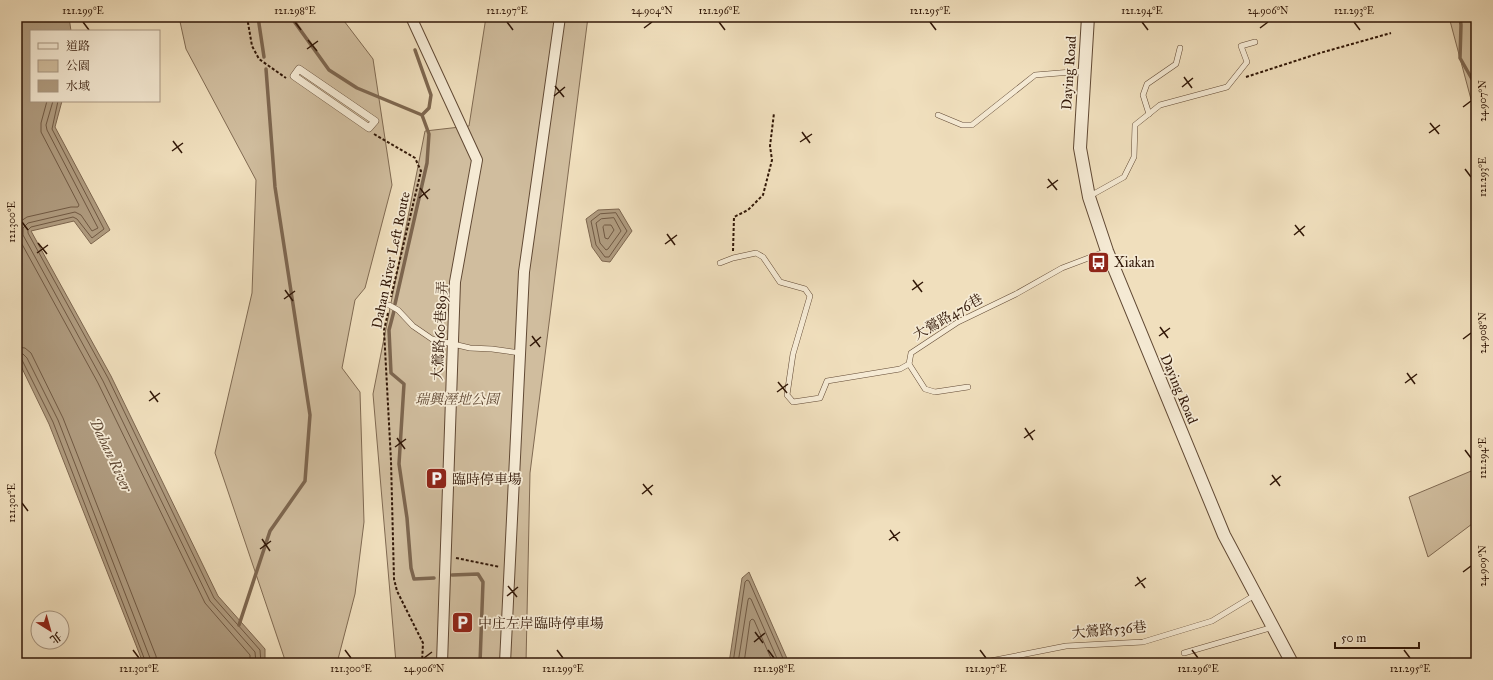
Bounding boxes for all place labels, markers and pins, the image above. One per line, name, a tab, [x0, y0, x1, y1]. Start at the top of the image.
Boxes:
bus stop icon: Xiakan	[1086, 249, 1112, 275]
place label: Xiakan	[1114, 254, 1155, 271]
parking icon: 臨時停車場	[424, 466, 450, 492]
place label: 臨時停車場	[452, 471, 522, 488]
parking icon: 中庄左岸臨時停車場	[450, 610, 476, 636]
place label: 中庄左岸臨時停車場	[478, 615, 604, 632]

